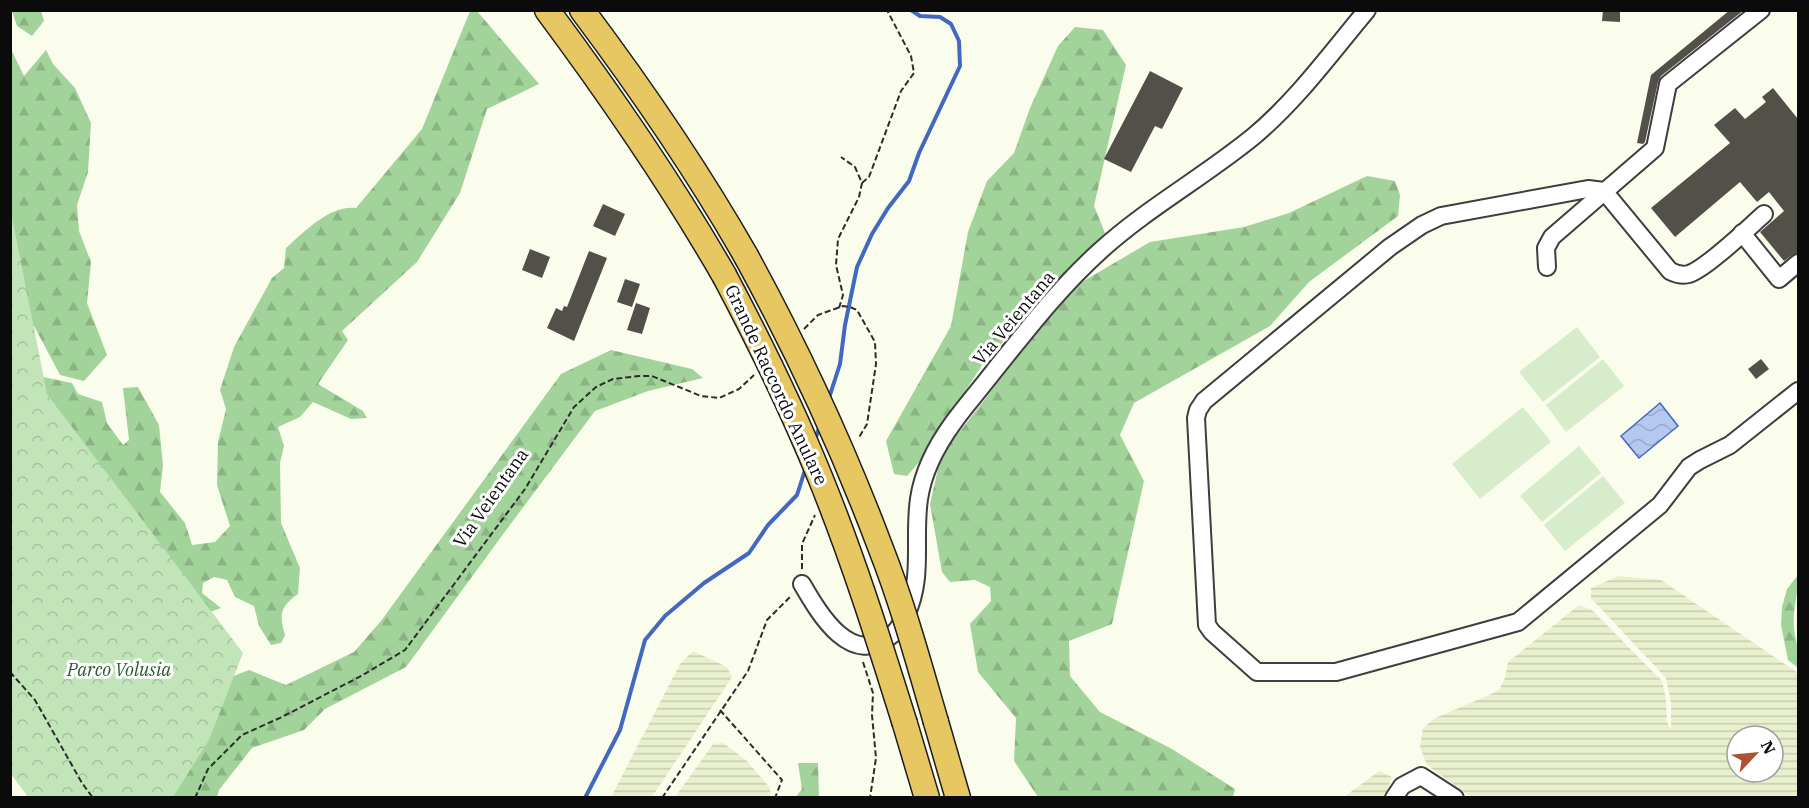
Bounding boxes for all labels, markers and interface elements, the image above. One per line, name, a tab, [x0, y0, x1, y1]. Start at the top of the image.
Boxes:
street label: Via Veientana	[967, 266, 1060, 370]
street label: Grande Raccordo Anulare	[720, 281, 833, 489]
street label: Via Veientana	[448, 443, 533, 552]
park label: Parco Volusia	[66, 658, 171, 681]
north arrow	[1725, 724, 1785, 784]
text: N	[1757, 737, 1780, 757]

